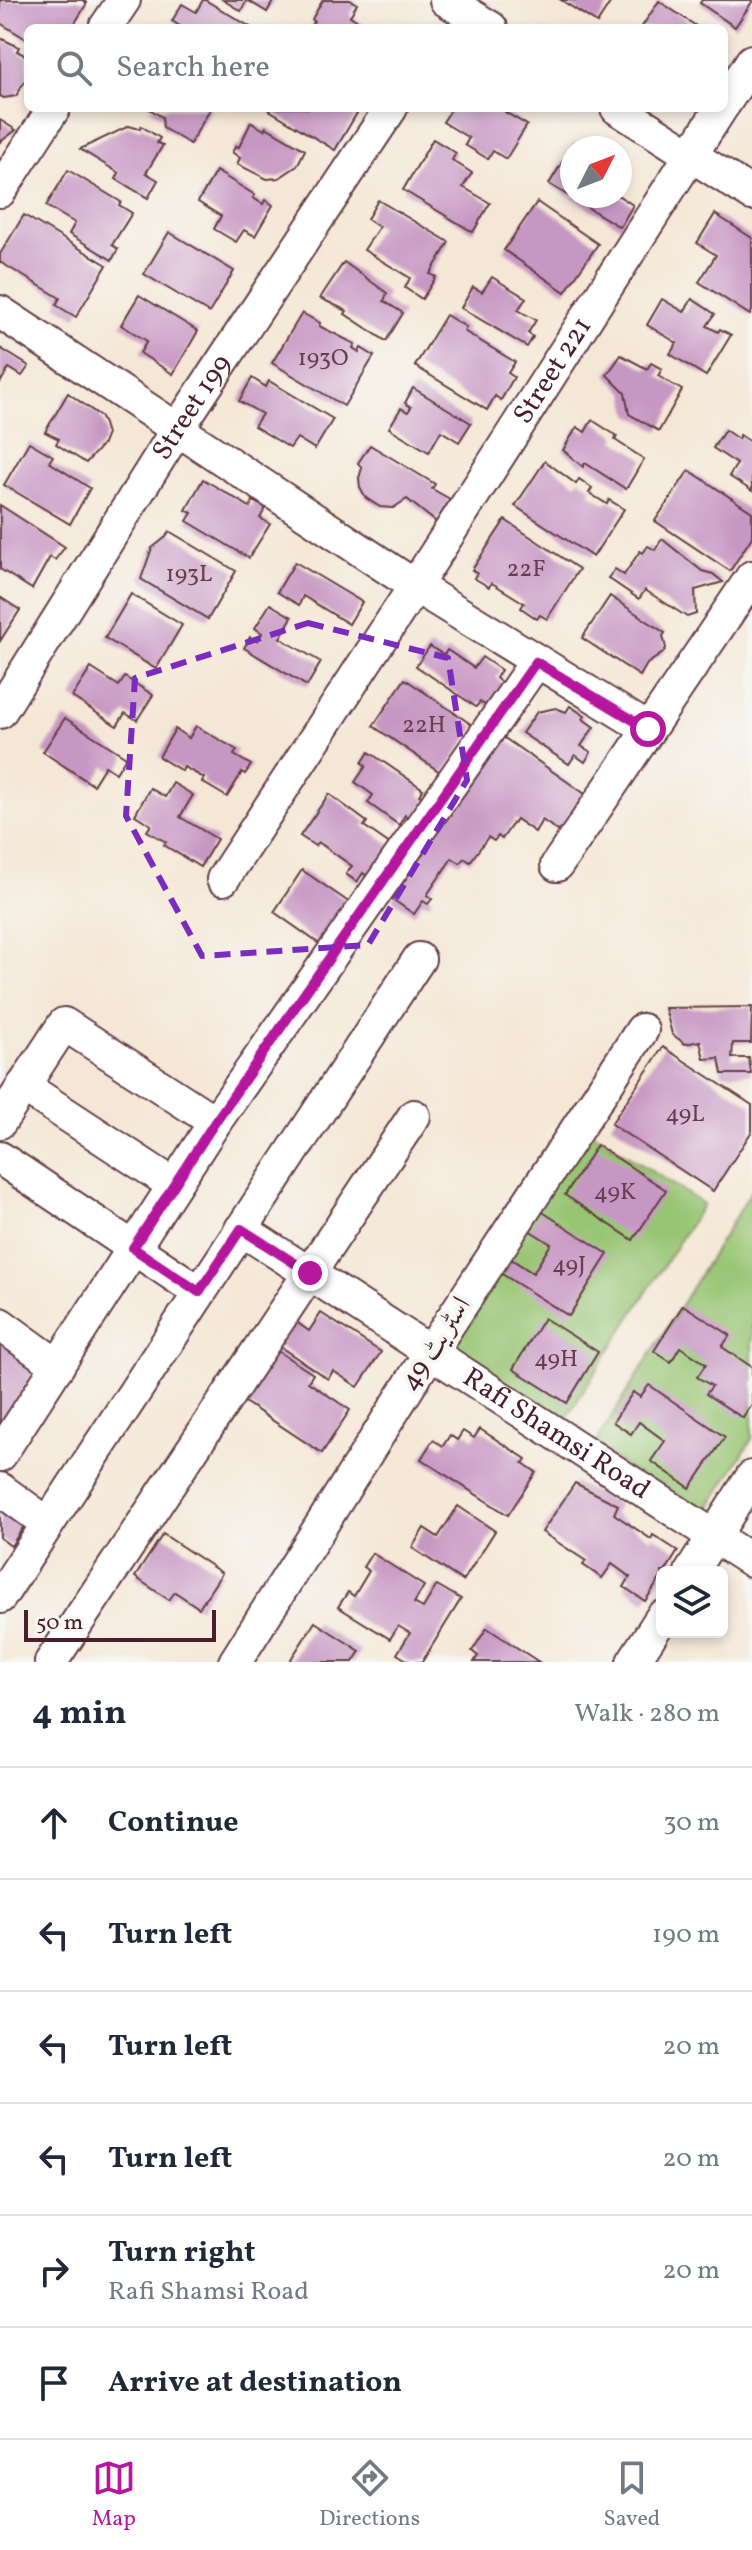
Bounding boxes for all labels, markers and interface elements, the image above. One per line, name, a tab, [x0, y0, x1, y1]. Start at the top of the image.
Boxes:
search box	[24, 24, 728, 112]
icon: search	[52, 46, 96, 90]
text: Search here	[116, 47, 270, 89]
north arrow	[560, 136, 632, 208]
street label: Street 221	[504, 310, 602, 432]
house number: 193O	[297, 342, 349, 376]
street label: Street 199	[143, 347, 241, 468]
house number: 22F	[506, 553, 546, 587]
house number: 193L	[165, 558, 213, 592]
house number: 22H	[402, 709, 446, 743]
route start	[630, 711, 666, 747]
house number: 49L	[665, 1098, 705, 1132]
house number: 49K	[594, 1176, 636, 1210]
house number: 49J	[552, 1249, 586, 1283]
route end	[292, 1255, 328, 1291]
street label: اسٹریٹ 49	[391, 1289, 481, 1399]
house number: 49H	[534, 1343, 578, 1377]
street label: Rafi Shamsi Road	[455, 1359, 658, 1509]
map controls	[656, 1566, 728, 1638]
button: layers	[656, 1566, 728, 1638]
scale bar	[24, 1606, 216, 1642]
text: 50 m	[36, 1608, 83, 1639]
text: 4 min	[32, 1691, 127, 1738]
text: Walk · 280 m	[574, 1696, 720, 1732]
icon: ahead	[32, 1801, 76, 1845]
text: Continue	[108, 1802, 239, 1844]
text: 30 m	[663, 1805, 720, 1841]
icon: left	[32, 1913, 76, 1957]
text: Turn left	[108, 1914, 232, 1956]
text: 190 m	[652, 1917, 720, 1953]
icon: left	[32, 2025, 76, 2069]
text: Turn left	[108, 2026, 232, 2068]
text: 20 m	[662, 2029, 720, 2065]
icon: left	[32, 2137, 76, 2181]
text: Turn left	[108, 2138, 232, 2180]
text: 20 m	[662, 2141, 720, 2177]
text: Turn right	[108, 2232, 256, 2274]
icon: right	[32, 2249, 76, 2293]
text: 20 m	[662, 2253, 720, 2289]
text: Rafi Shamsi Road	[108, 2274, 309, 2310]
icon: arrive	[32, 2361, 76, 2405]
text: Arrive at destination	[108, 2362, 402, 2404]
tab: Map	[92, 2456, 136, 2535]
tab: Directions	[319, 2456, 420, 2535]
tab: Saved	[604, 2456, 660, 2535]

